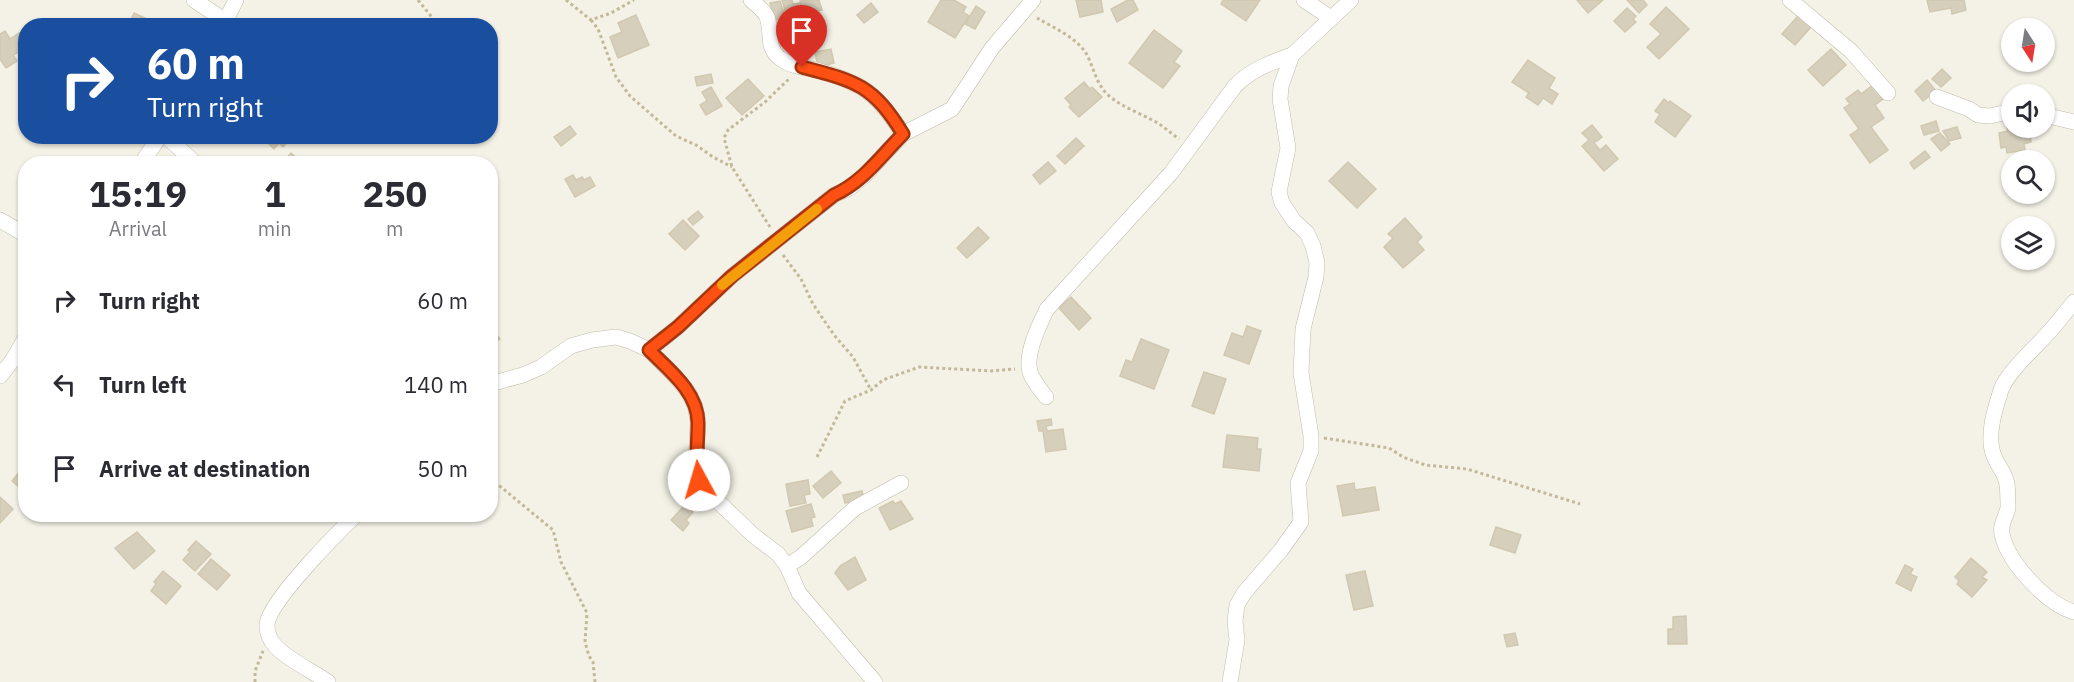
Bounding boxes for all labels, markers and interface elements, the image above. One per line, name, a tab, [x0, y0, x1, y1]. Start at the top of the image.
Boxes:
pin	[776, 5, 827, 67]
icon: arrive	[785, 14, 818, 47]
north arrow	[2001, 18, 2055, 72]
map controls	[2001, 18, 2055, 270]
text: 60 m	[147, 36, 245, 91]
icon: right	[48, 42, 126, 120]
button: sound	[2001, 84, 2055, 138]
text: Turn right	[147, 89, 264, 124]
button: search	[2001, 150, 2055, 204]
text: 15:19	[89, 170, 187, 217]
text: 1	[264, 170, 286, 217]
text: 250	[362, 170, 427, 217]
text: Arrival	[109, 215, 167, 242]
text: min	[258, 215, 292, 242]
text: m	[386, 215, 404, 242]
button: layers	[2001, 216, 2055, 270]
icon: right	[48, 284, 81, 317]
text: Turn right	[99, 286, 200, 315]
text: 60 m	[417, 286, 468, 315]
icon: left	[48, 368, 81, 401]
text: Turn left	[99, 370, 187, 399]
text: 140 m	[404, 370, 468, 399]
position arrow	[667, 448, 731, 512]
icon: arrive	[48, 452, 81, 485]
text: Arrive at destination	[99, 454, 310, 483]
text: 50 m	[417, 454, 468, 483]

